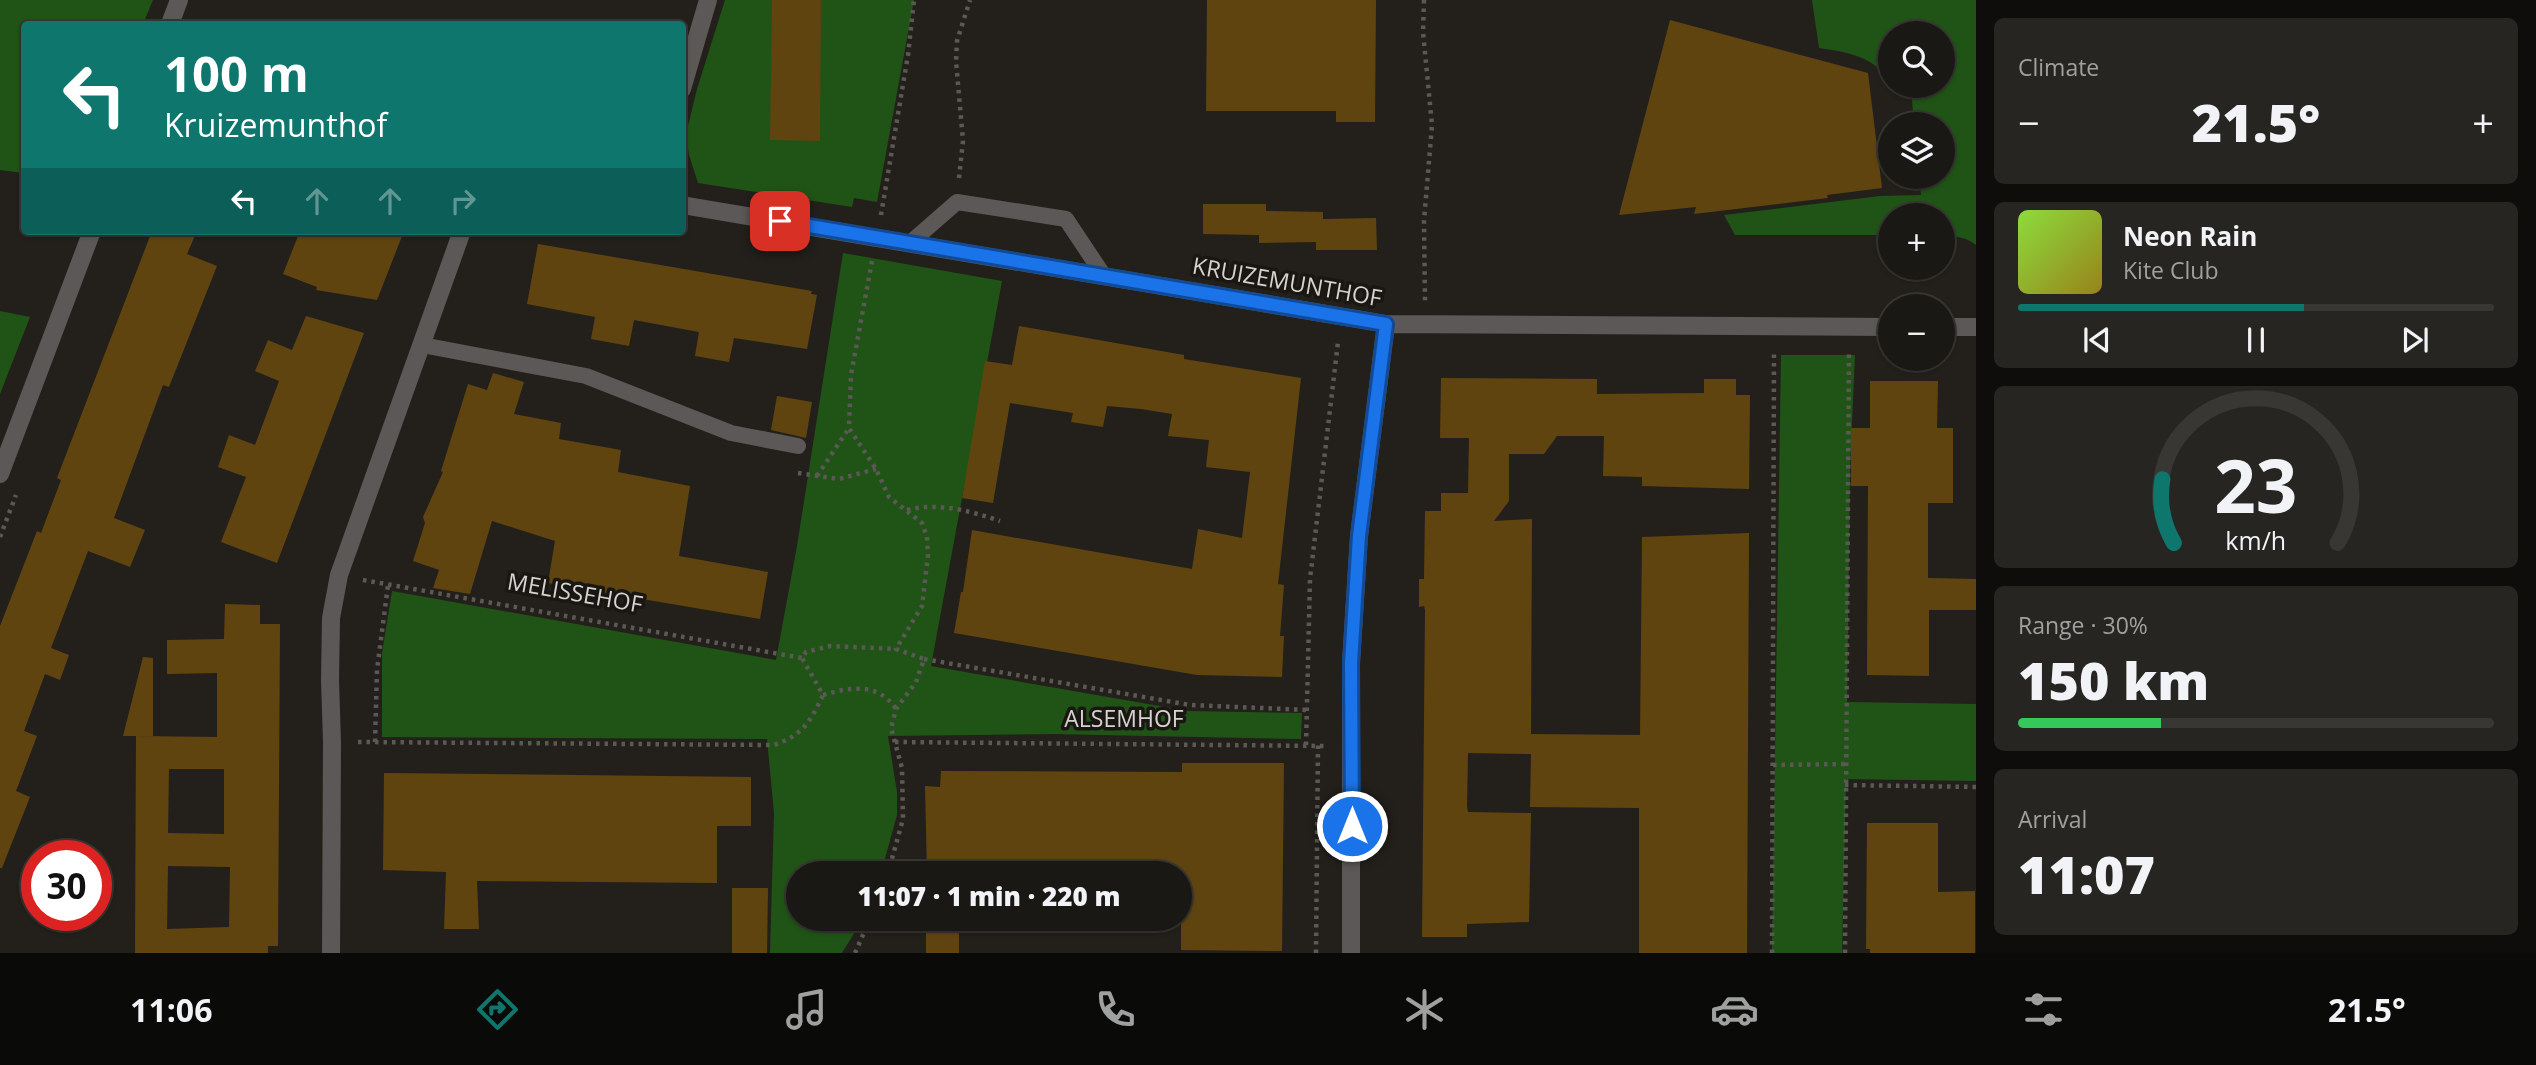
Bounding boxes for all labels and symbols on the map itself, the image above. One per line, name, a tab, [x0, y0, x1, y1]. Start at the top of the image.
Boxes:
pin	[750, 191, 810, 251]
street label: KRUIZEMUNTHOF	[1190, 249, 1384, 313]
street label: MELISSEHOF	[505, 564, 645, 620]
street label: ALSEMHOF	[1064, 702, 1184, 734]
position arrow	[1315, 789, 1389, 863]
speed limit sign: 30	[21, 840, 112, 931]

